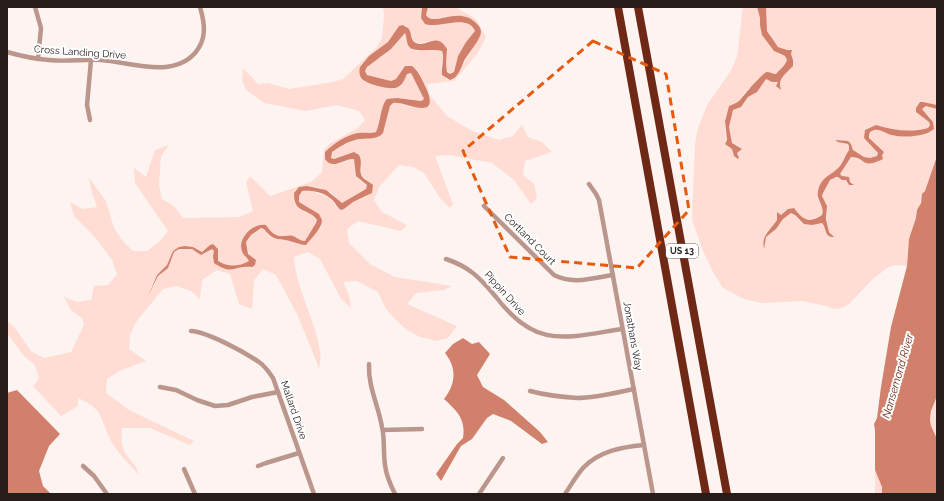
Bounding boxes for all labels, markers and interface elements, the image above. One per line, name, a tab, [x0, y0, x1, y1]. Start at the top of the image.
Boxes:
street label: Cross Landing Drive	[34, 43, 127, 61]
street label: Cortland Court	[502, 211, 558, 267]
road number: US 13	[666, 244, 698, 258]
street label: Pippin Drive	[482, 269, 528, 317]
street label: Jonathans Way	[622, 301, 645, 372]
water label: Nansemond River	[880, 331, 917, 420]
street label: Mallard Drive	[279, 379, 309, 441]

